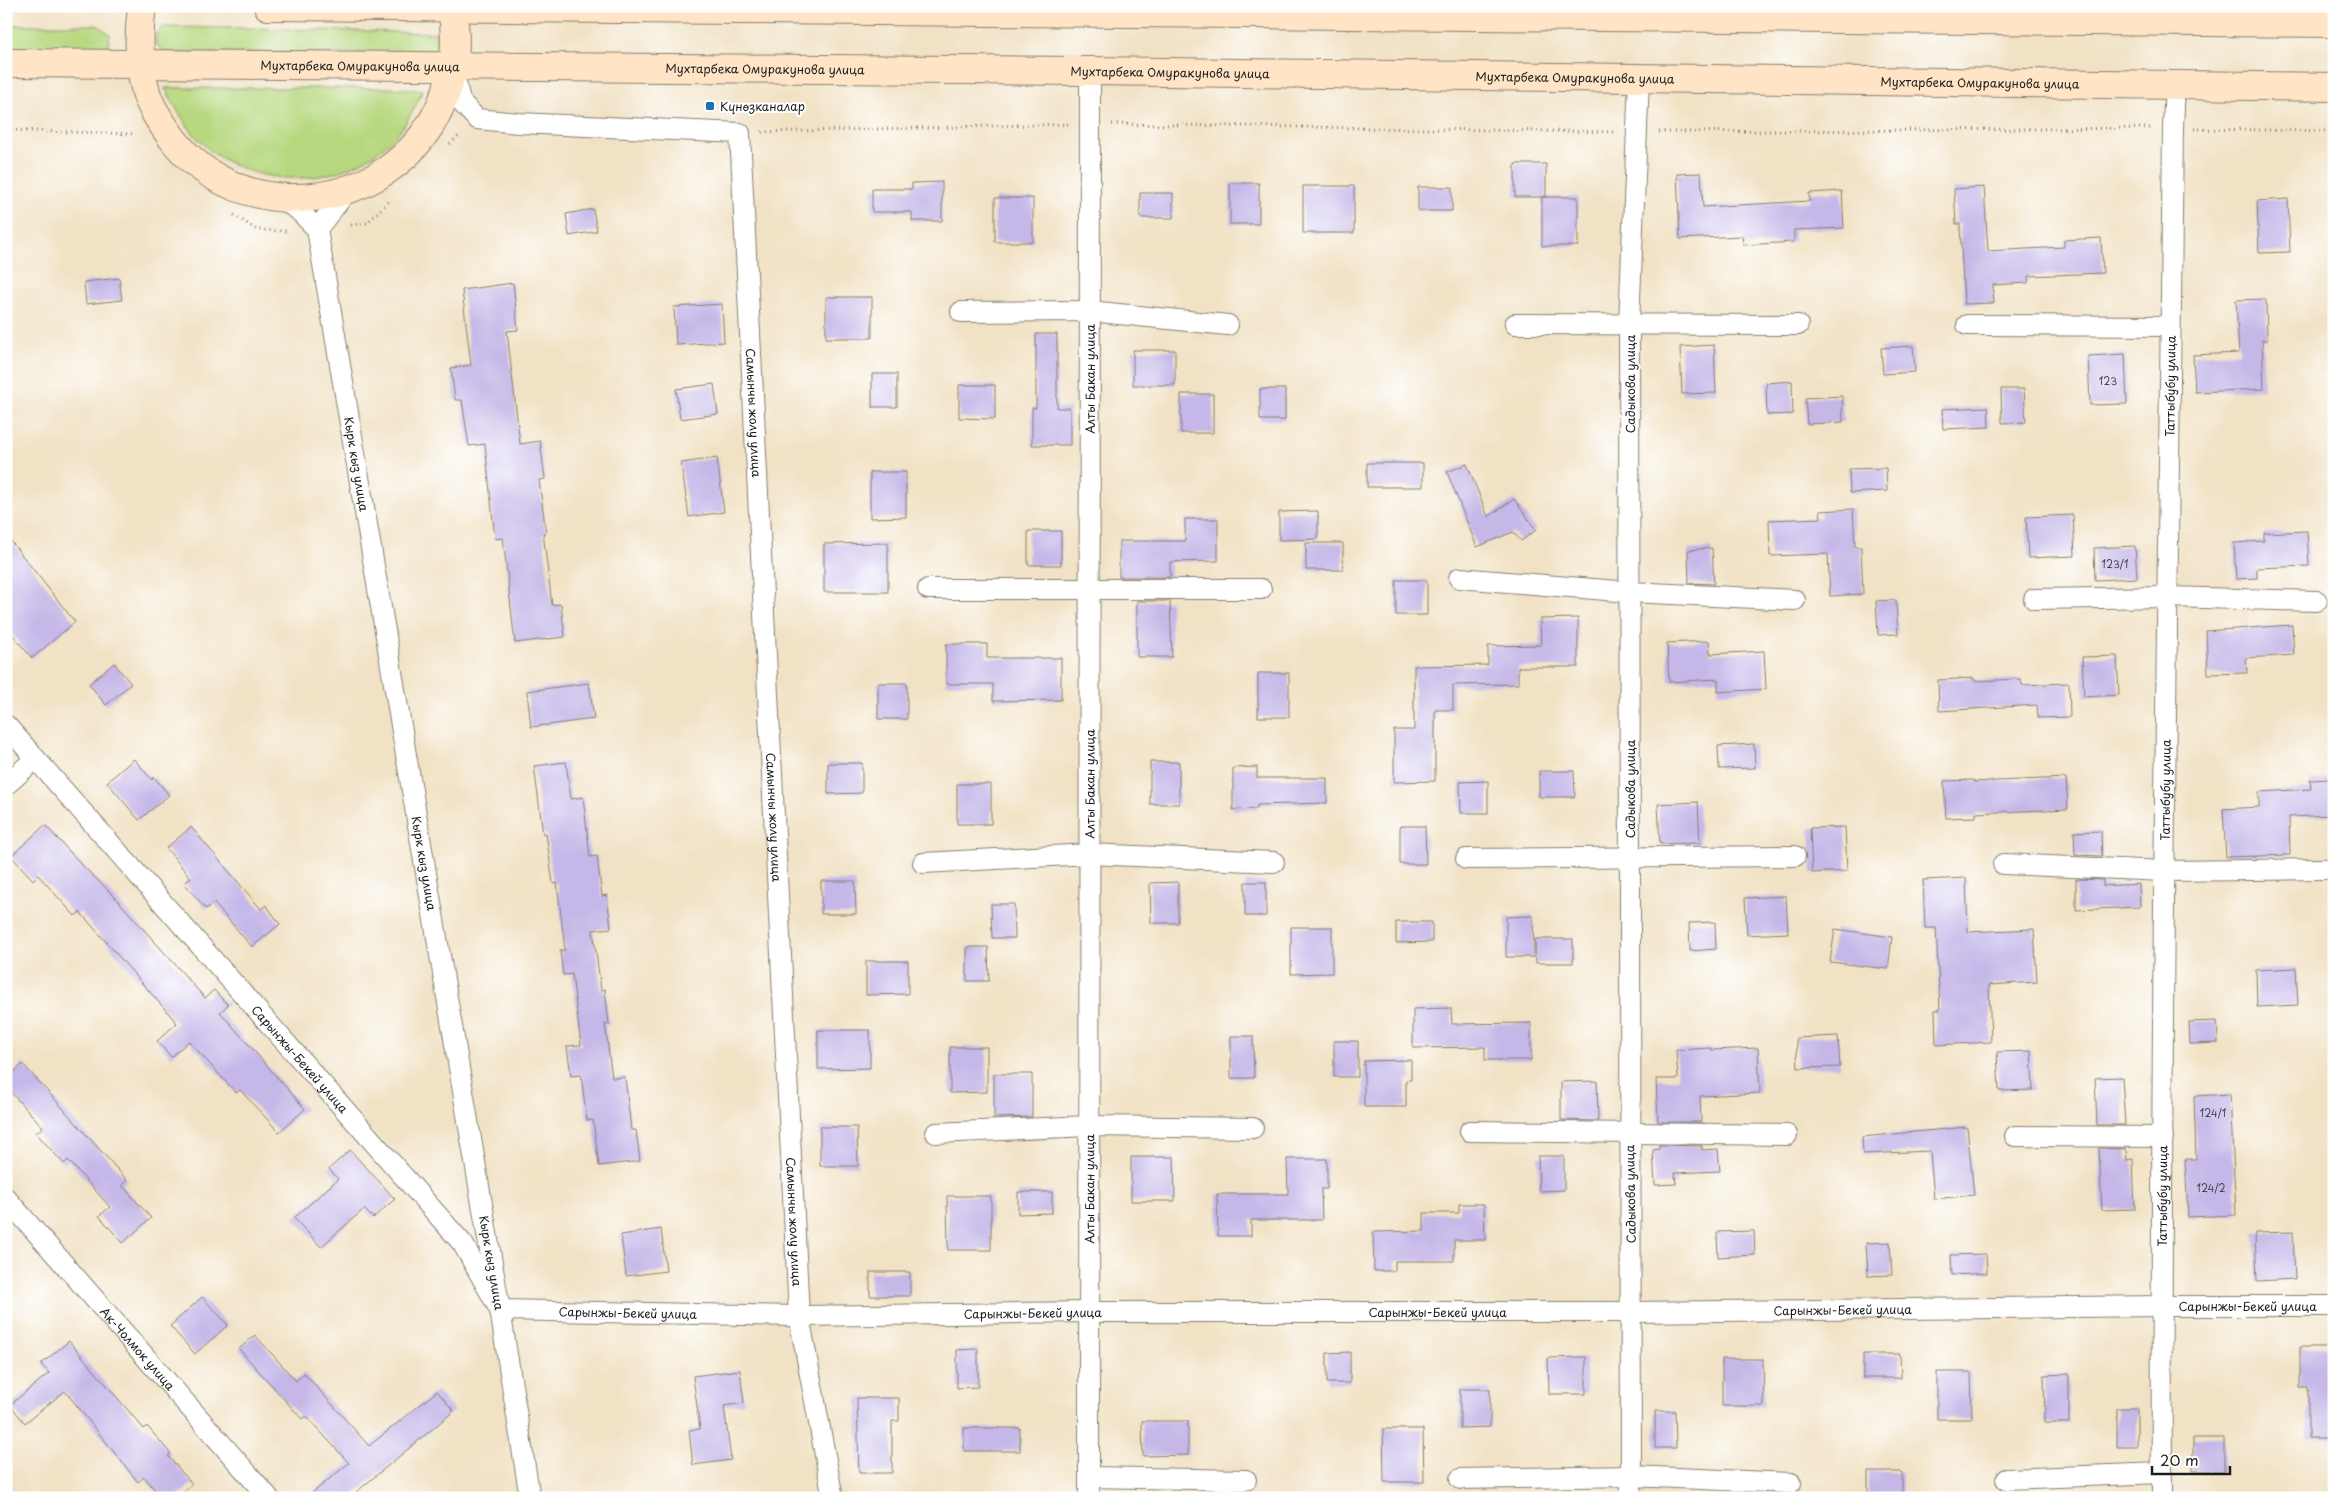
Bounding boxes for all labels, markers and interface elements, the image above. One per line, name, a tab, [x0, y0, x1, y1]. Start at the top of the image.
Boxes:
street label: Мухтарбека Омуракунова улица	[260, 56, 460, 75]
street label: Мухтарбека Омуракунова улица	[665, 59, 865, 78]
street label: Мухтарбека Омуракунова улица	[1070, 62, 1270, 82]
street label: Мухтарбека Омуракунова улица	[1475, 67, 1675, 88]
street label: Мухтарбека Омуракунова улица	[1880, 72, 2080, 93]
place label: Күнөзканалар	[720, 97, 805, 115]
marker: Күнөзканалар	[704, 100, 716, 112]
street label: Алты Бакан улица	[1081, 324, 1099, 434]
street label: Садыкова улица	[1621, 334, 1639, 433]
street label: Таттыбубу улица	[2160, 335, 2180, 437]
street label: Самынчы жолу улица	[742, 348, 766, 478]
house number: 123	[2099, 373, 2117, 388]
street label: Кырк кыз улица	[340, 415, 374, 513]
house number: 123/1	[2102, 556, 2128, 571]
street label: Алты Бакан улица	[1080, 729, 1099, 839]
street label: Садыкова улица	[1621, 739, 1639, 838]
street label: Таттыбубу улица	[2156, 739, 2175, 841]
street label: Самынчы жолу улица	[762, 752, 786, 883]
street label: Кырк кыз улица	[408, 815, 441, 912]
street label: Сарынжы-Бекей улица	[248, 1001, 353, 1117]
house number: 124/1	[2200, 1105, 2226, 1120]
street label: Алты Бакан улица	[1080, 1134, 1098, 1244]
street label: Садыкова улица	[1620, 1144, 1640, 1243]
street label: Таттыбубу улица	[2153, 1145, 2171, 1247]
street label: Самынчы жолу улица	[782, 1157, 807, 1287]
house number: 124/2	[2197, 1180, 2226, 1195]
street label: Кырк кыз улица	[475, 1214, 509, 1312]
street label: Сарынжы-Бекей улица	[2179, 1297, 2317, 1315]
street label: Сарынжы-Бекей улица	[1773, 1300, 1912, 1319]
street label: Сарынжы-Бекей улица	[558, 1302, 698, 1323]
street label: Ак-Чолмок улица	[96, 1303, 180, 1394]
street label: Сарынжы-Бекей улица	[963, 1303, 1102, 1323]
street label: Сарынжы-Бекей улица	[1369, 1303, 1507, 1321]
scale bar	[2152, 1444, 2230, 1476]
text: 20 m	[2160, 1448, 2199, 1471]

